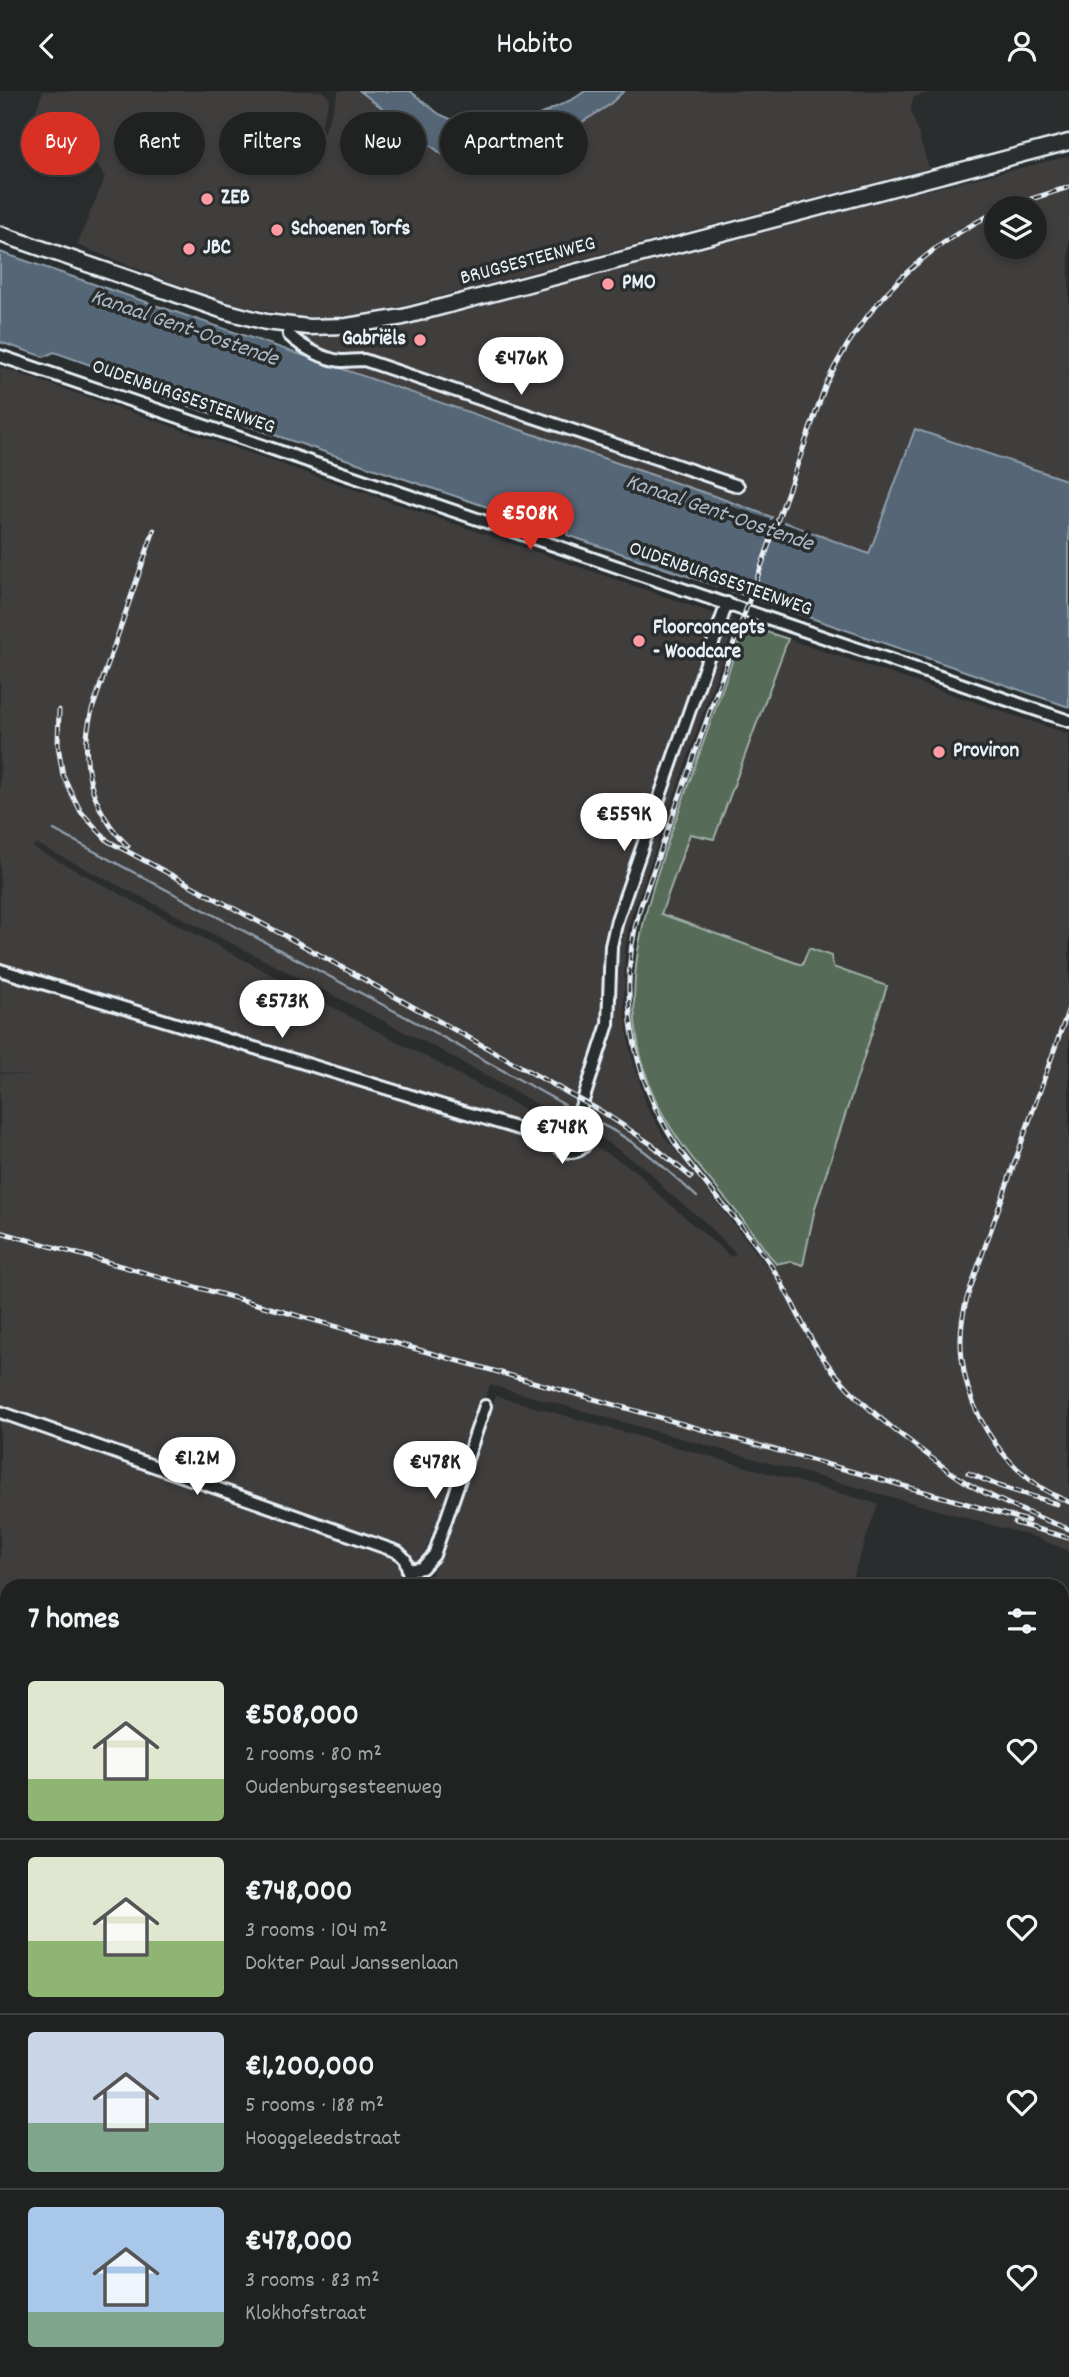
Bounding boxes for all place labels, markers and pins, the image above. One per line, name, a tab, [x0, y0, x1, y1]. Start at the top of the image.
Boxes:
place label: ZEB	[221, 184, 250, 214]
marker: ZEB	[199, 191, 215, 207]
place label: Schoenen Torfs	[291, 215, 410, 245]
marker: Schoenen Torfs	[269, 222, 285, 238]
place label: JBC	[203, 234, 232, 264]
marker: JBC	[181, 241, 197, 257]
place label: PMO	[622, 269, 656, 299]
marker: PMO	[600, 276, 616, 292]
place label: Gabriëls	[342, 325, 406, 355]
marker: Gabriëls	[412, 332, 428, 348]
pin: €476K	[472, 337, 570, 397]
pin: €508K	[481, 493, 579, 552]
place label: Floorconcepts - Woodcare	[653, 614, 765, 668]
marker: Floorconcepts - Woodcare	[631, 633, 647, 649]
place label: Proviron	[953, 737, 1019, 767]
marker: Proviron	[931, 744, 947, 760]
pin: €559K	[575, 793, 673, 853]
pin: €573K	[233, 981, 331, 1040]
pin: €748K	[513, 1107, 611, 1166]
pin: €1.2M	[148, 1437, 246, 1497]
pin: €478K	[386, 1441, 484, 1501]

